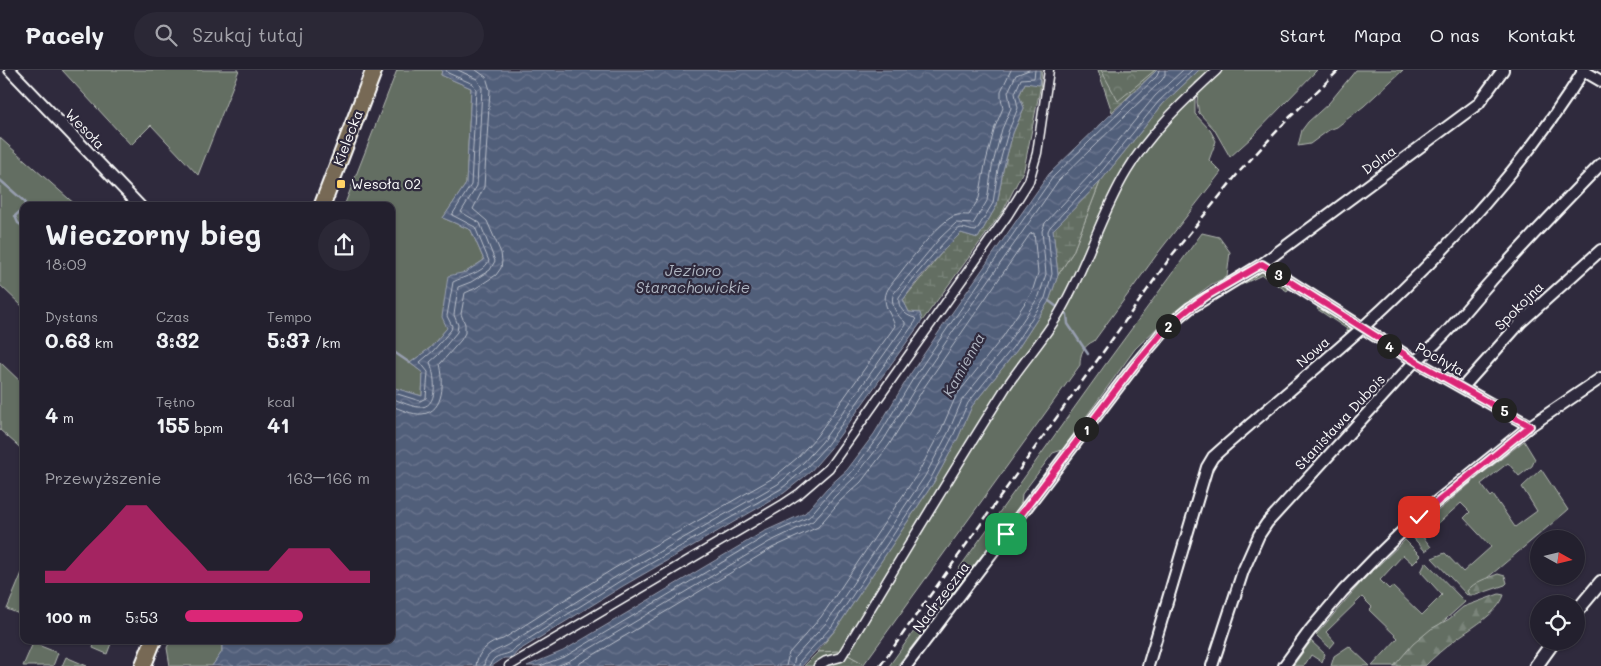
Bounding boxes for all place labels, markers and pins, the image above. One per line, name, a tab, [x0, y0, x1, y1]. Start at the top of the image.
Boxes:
place label: Wesoła 02	[351, 174, 421, 193]
marker: Wesoła 02	[335, 178, 347, 190]
pin: 3	[1266, 262, 1290, 286]
pin: 2	[1156, 314, 1180, 338]
pin: 4	[1376, 334, 1402, 358]
pin: 5	[1492, 398, 1516, 422]
pin: 1	[1074, 416, 1098, 442]
pin	[1398, 496, 1440, 538]
pin	[985, 513, 1027, 555]

